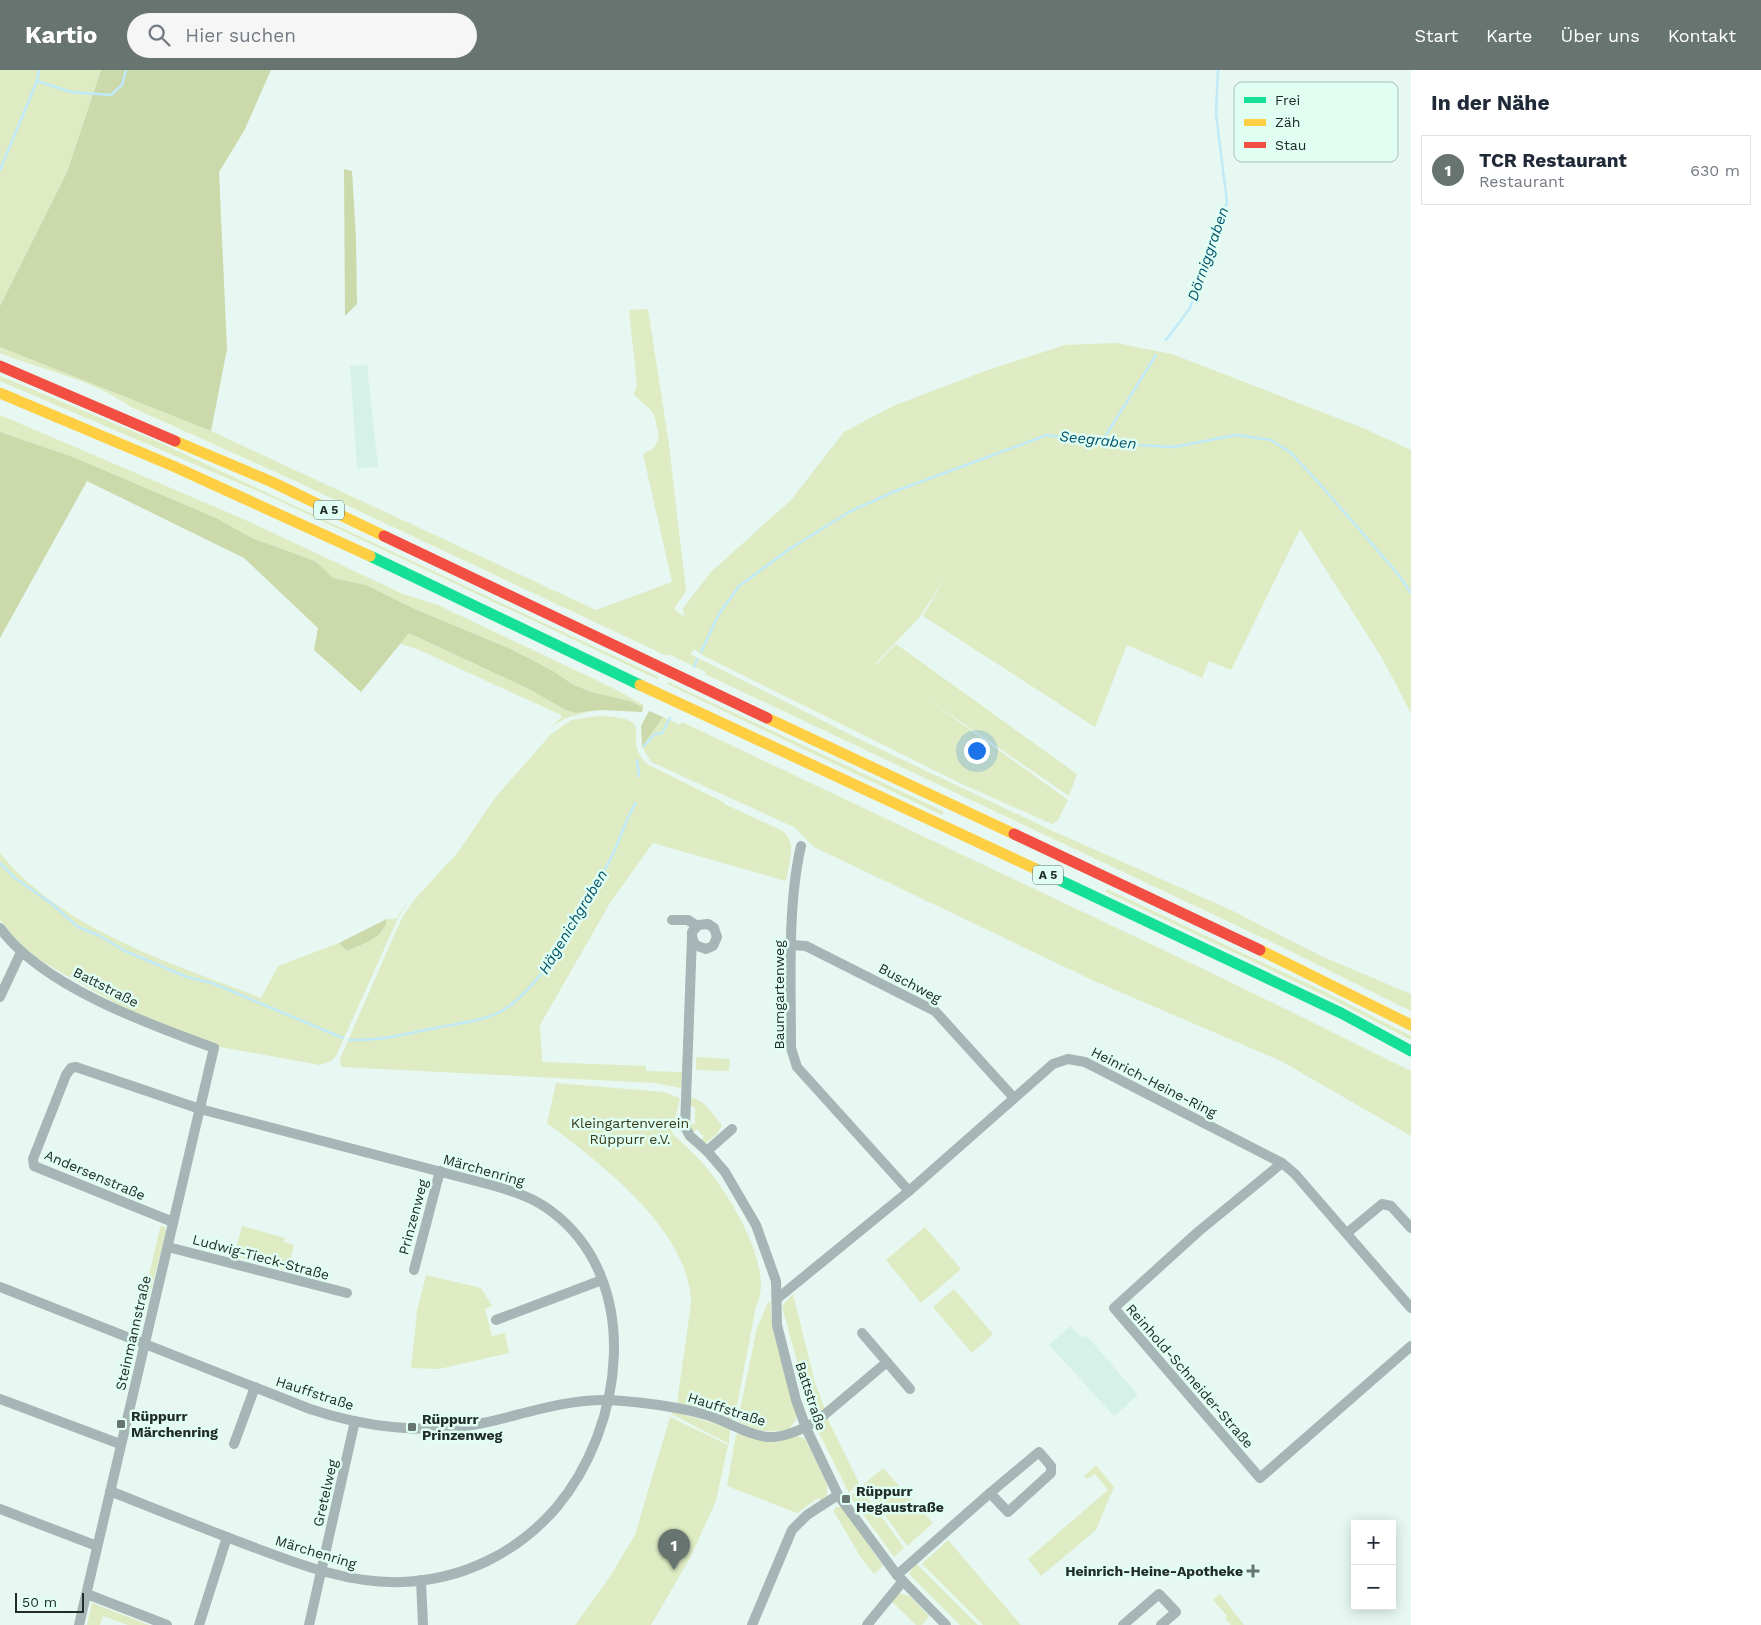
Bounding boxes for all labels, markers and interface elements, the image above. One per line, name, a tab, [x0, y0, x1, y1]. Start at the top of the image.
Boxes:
search box	[127, 13, 477, 58]
text: Kartio	[25, 21, 97, 49]
icon: search	[145, 21, 173, 49]
text: Hier suchen	[185, 24, 296, 47]
text: Start	[1414, 25, 1458, 46]
text: Karte	[1486, 25, 1533, 46]
text: Über uns	[1561, 25, 1640, 46]
text: Kontakt	[1668, 25, 1736, 46]
legend	[1234, 82, 1398, 162]
text: In der Nähe	[1431, 90, 1550, 115]
text: Frei	[1275, 92, 1300, 108]
text: Zäh	[1275, 114, 1300, 130]
text: Stau	[1275, 137, 1306, 153]
text: TCR Restaurant	[1479, 149, 1627, 172]
text: 1	[1445, 161, 1451, 180]
text: 630 m	[1690, 161, 1740, 180]
text: Restaurant	[1479, 172, 1565, 191]
water label: Dörniggraben	[1183, 205, 1233, 303]
water label: Seegraben	[1059, 427, 1137, 453]
road number: A 5	[314, 500, 344, 520]
your location	[964, 738, 990, 764]
road number: A 5	[1033, 866, 1063, 884]
water label: Hägenichgraben	[535, 867, 611, 977]
street label: Baumgartenweg	[771, 940, 787, 1050]
street label: Buschweg	[876, 960, 945, 1006]
street label: Battstraße	[71, 964, 141, 1010]
street label: Heinrich-Heine-Ring	[1089, 1043, 1220, 1121]
park label: Kleingartenverein Rüppurr e.V.	[571, 1115, 689, 1147]
street label: Andersenstraße	[42, 1147, 148, 1203]
street label: Märchenring	[441, 1151, 527, 1189]
street label: Prinzenweg	[395, 1177, 431, 1257]
street label: Ludwig-Tieck-Straße	[191, 1231, 331, 1283]
street label: Steinmannstraße	[112, 1274, 154, 1392]
street label: Reinhold-Schneider-Straße	[1123, 1301, 1257, 1451]
street label: Battstraße	[792, 1360, 830, 1432]
street label: Hauffstraße	[274, 1373, 356, 1413]
street label: Hauffstraße	[686, 1389, 768, 1429]
place label: Rüppurr Märchenring	[131, 1408, 218, 1440]
place label: Rüppurr Prinzenweg	[422, 1411, 503, 1443]
marker: Rüppurr Märchenring	[115, 1418, 127, 1430]
marker: Rüppurr Prinzenweg	[406, 1421, 418, 1433]
street label: Gretelweg	[310, 1457, 341, 1528]
place label: Rüppurr Hegaustraße	[856, 1483, 944, 1515]
marker: Rüppurr Hegaustraße	[840, 1493, 852, 1505]
map controls	[1351, 1520, 1396, 1610]
button: +	[1351, 1520, 1396, 1565]
pin: 1	[658, 1529, 690, 1570]
street label: Märchenring	[273, 1532, 359, 1572]
place label: Heinrich-Heine-Apotheke	[1065, 1563, 1243, 1579]
marker: Heinrich-Heine-Apotheke	[1247, 1565, 1259, 1577]
button: −	[1351, 1565, 1396, 1610]
scale bar	[15, 1590, 84, 1613]
text: 50 m	[22, 1594, 57, 1610]

